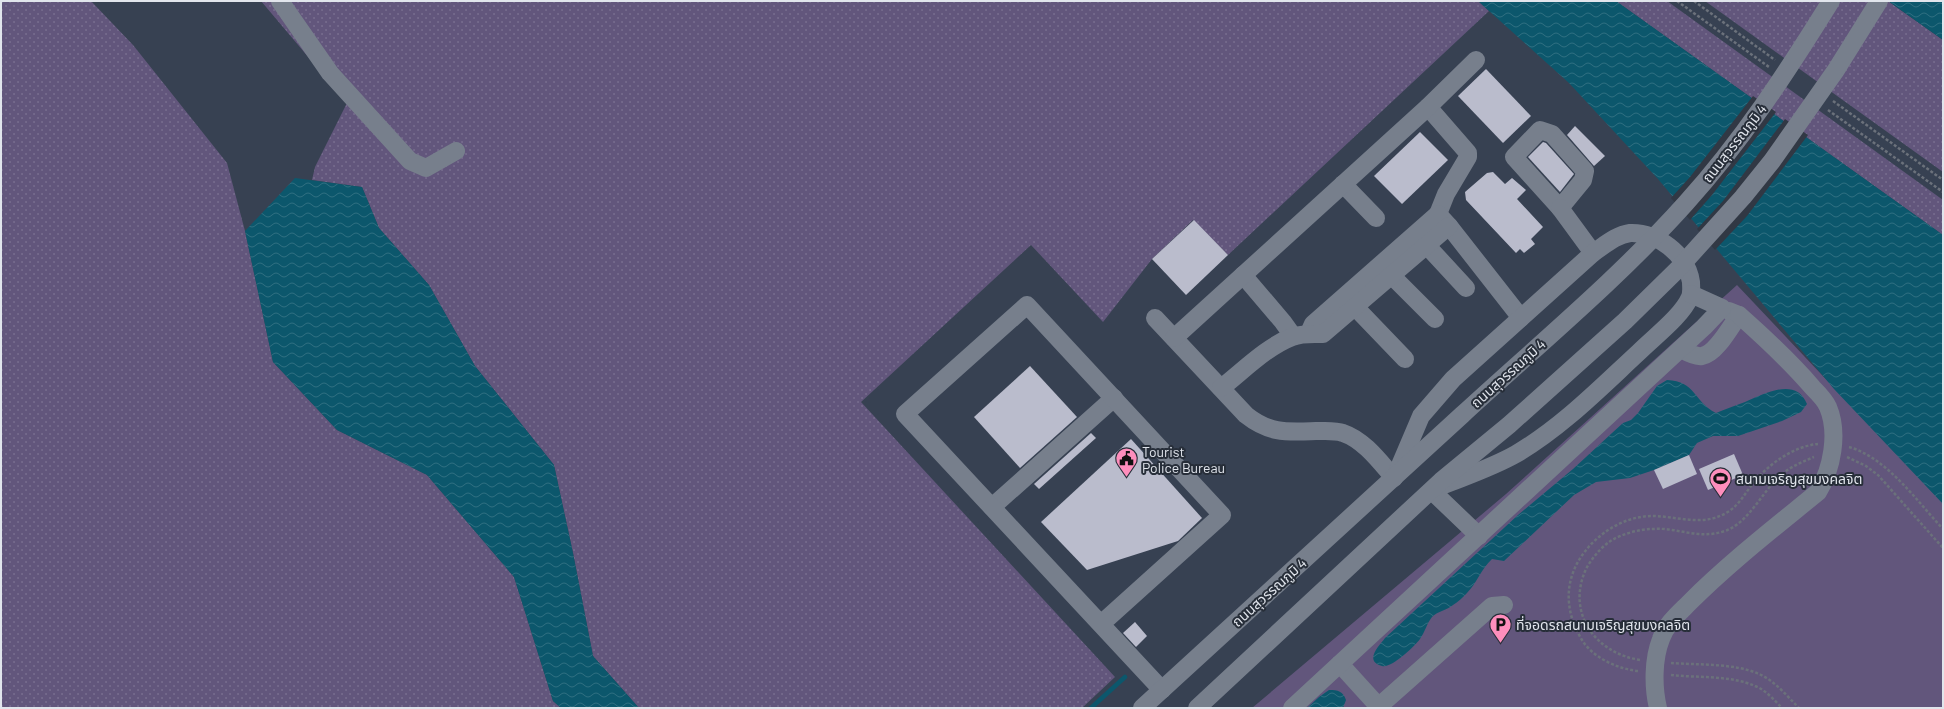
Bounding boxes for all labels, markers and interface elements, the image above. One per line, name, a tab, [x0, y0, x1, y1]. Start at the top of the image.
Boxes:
street label: ถนนสุวรรณภูมิ 4	[1698, 101, 1771, 186]
street label: ถนนสุวรรณภูมิ 4	[1467, 335, 1549, 412]
place label: Tourist Police Bureau	[1142, 443, 1225, 476]
public building icon: Tourist Police Bureau	[1114, 446, 1140, 479]
sports icon: สนามเจริญสุขมงคลจิต	[1707, 465, 1733, 498]
place label: สนามเจริญสุขมงคลจิต	[1736, 470, 1862, 488]
street label: ถนนสุวรรณภูมิ 4	[1228, 554, 1310, 631]
parking icon: ที่จอดรถสนามเจริญสุขมงคลจิต	[1487, 611, 1513, 644]
place label: ที่จอดรถสนามเจริญสุขมงคลจิต	[1516, 615, 1690, 634]

